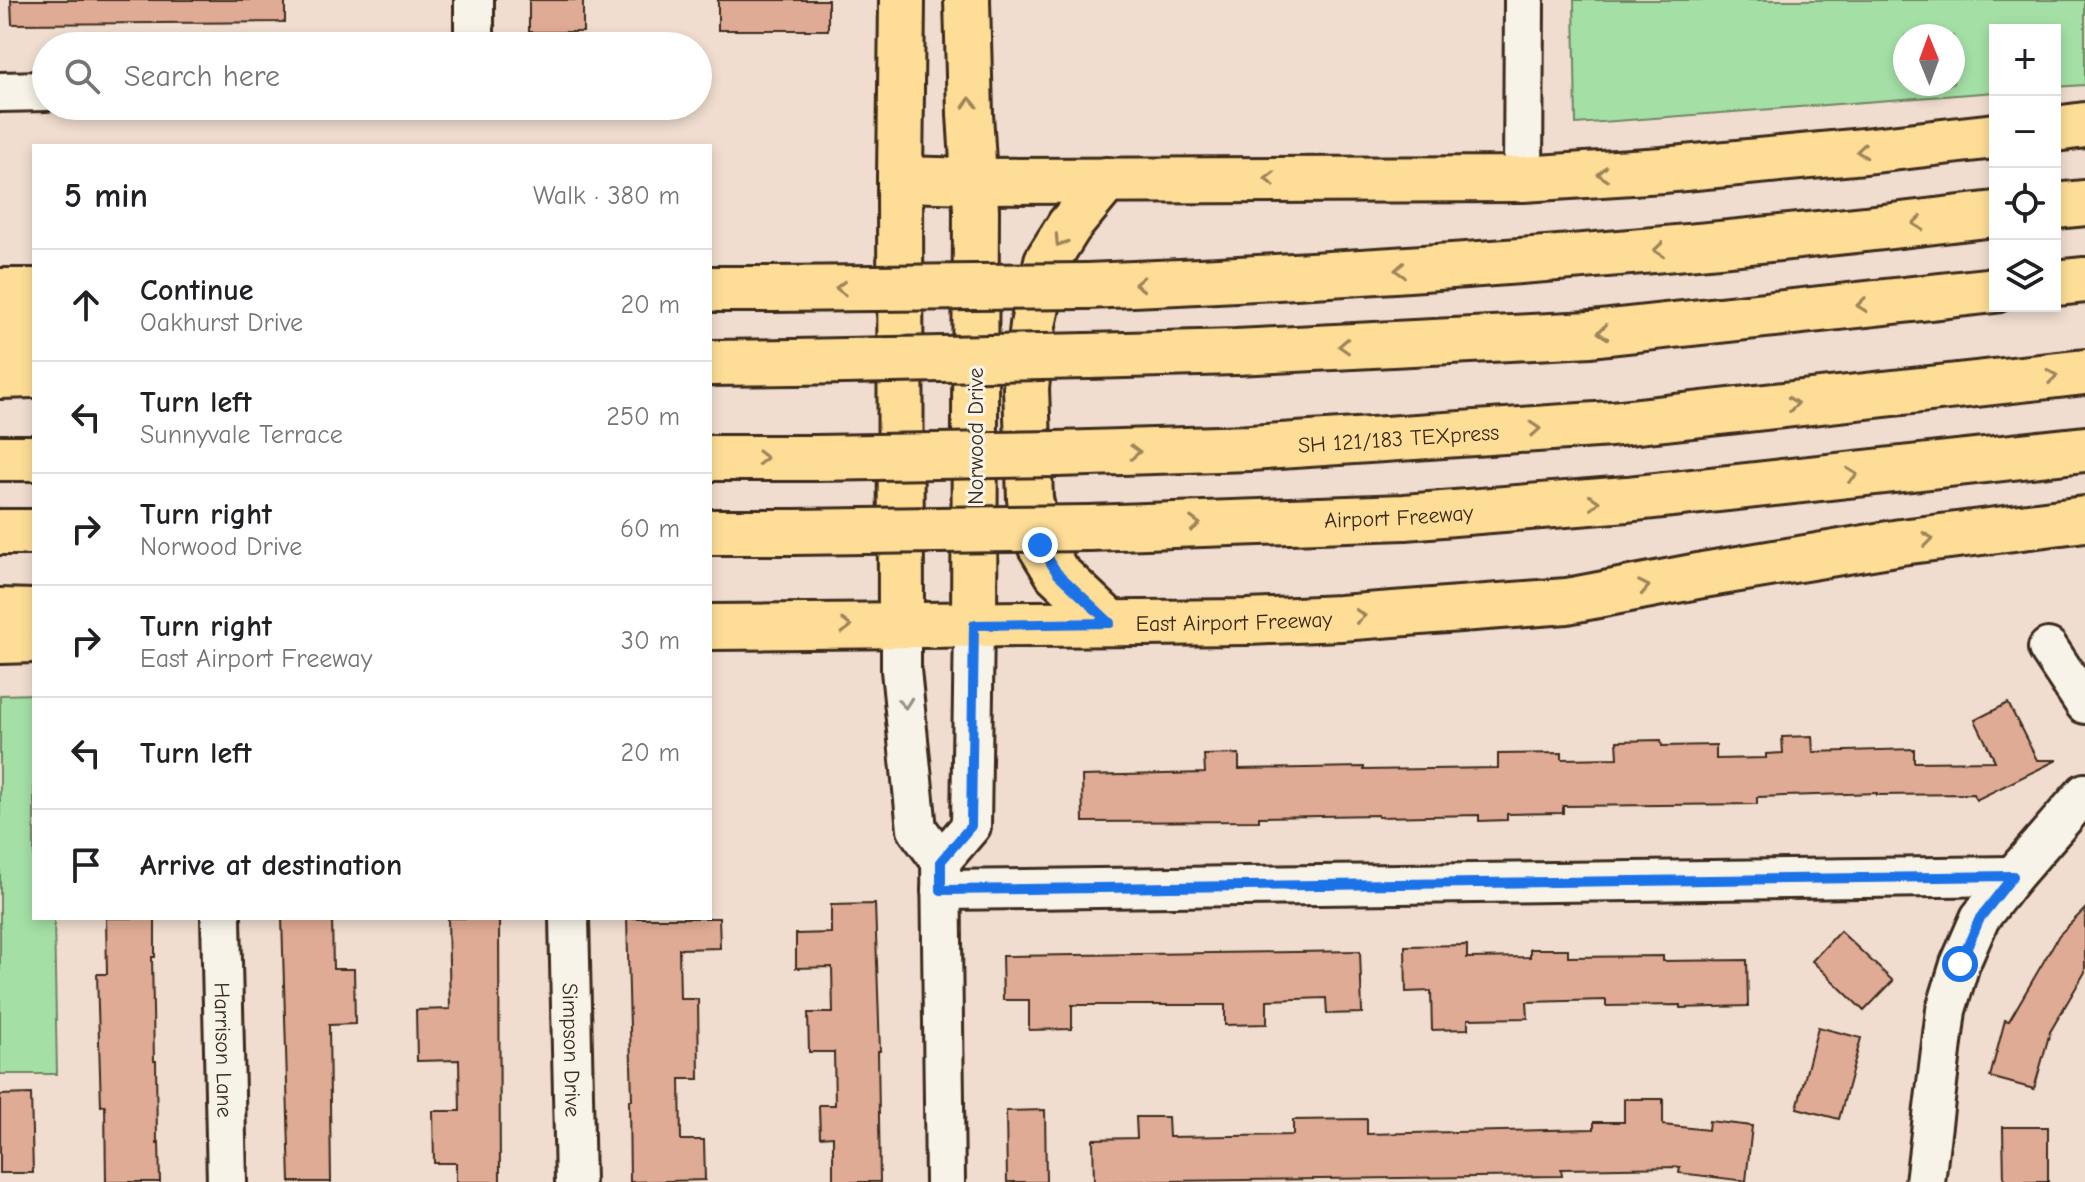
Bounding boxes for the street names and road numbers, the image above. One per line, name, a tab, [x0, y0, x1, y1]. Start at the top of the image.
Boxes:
street label: Norwood Drive	[963, 367, 989, 505]
street label: SH 121/183 TEXpress	[1297, 419, 1500, 459]
street label: Airport Freeway	[1324, 499, 1475, 534]
street label: East Airport Freeway	[1135, 606, 1333, 637]
street label: Harrison Lane	[208, 982, 238, 1118]
street label: Simpson Drive	[556, 982, 586, 1118]

